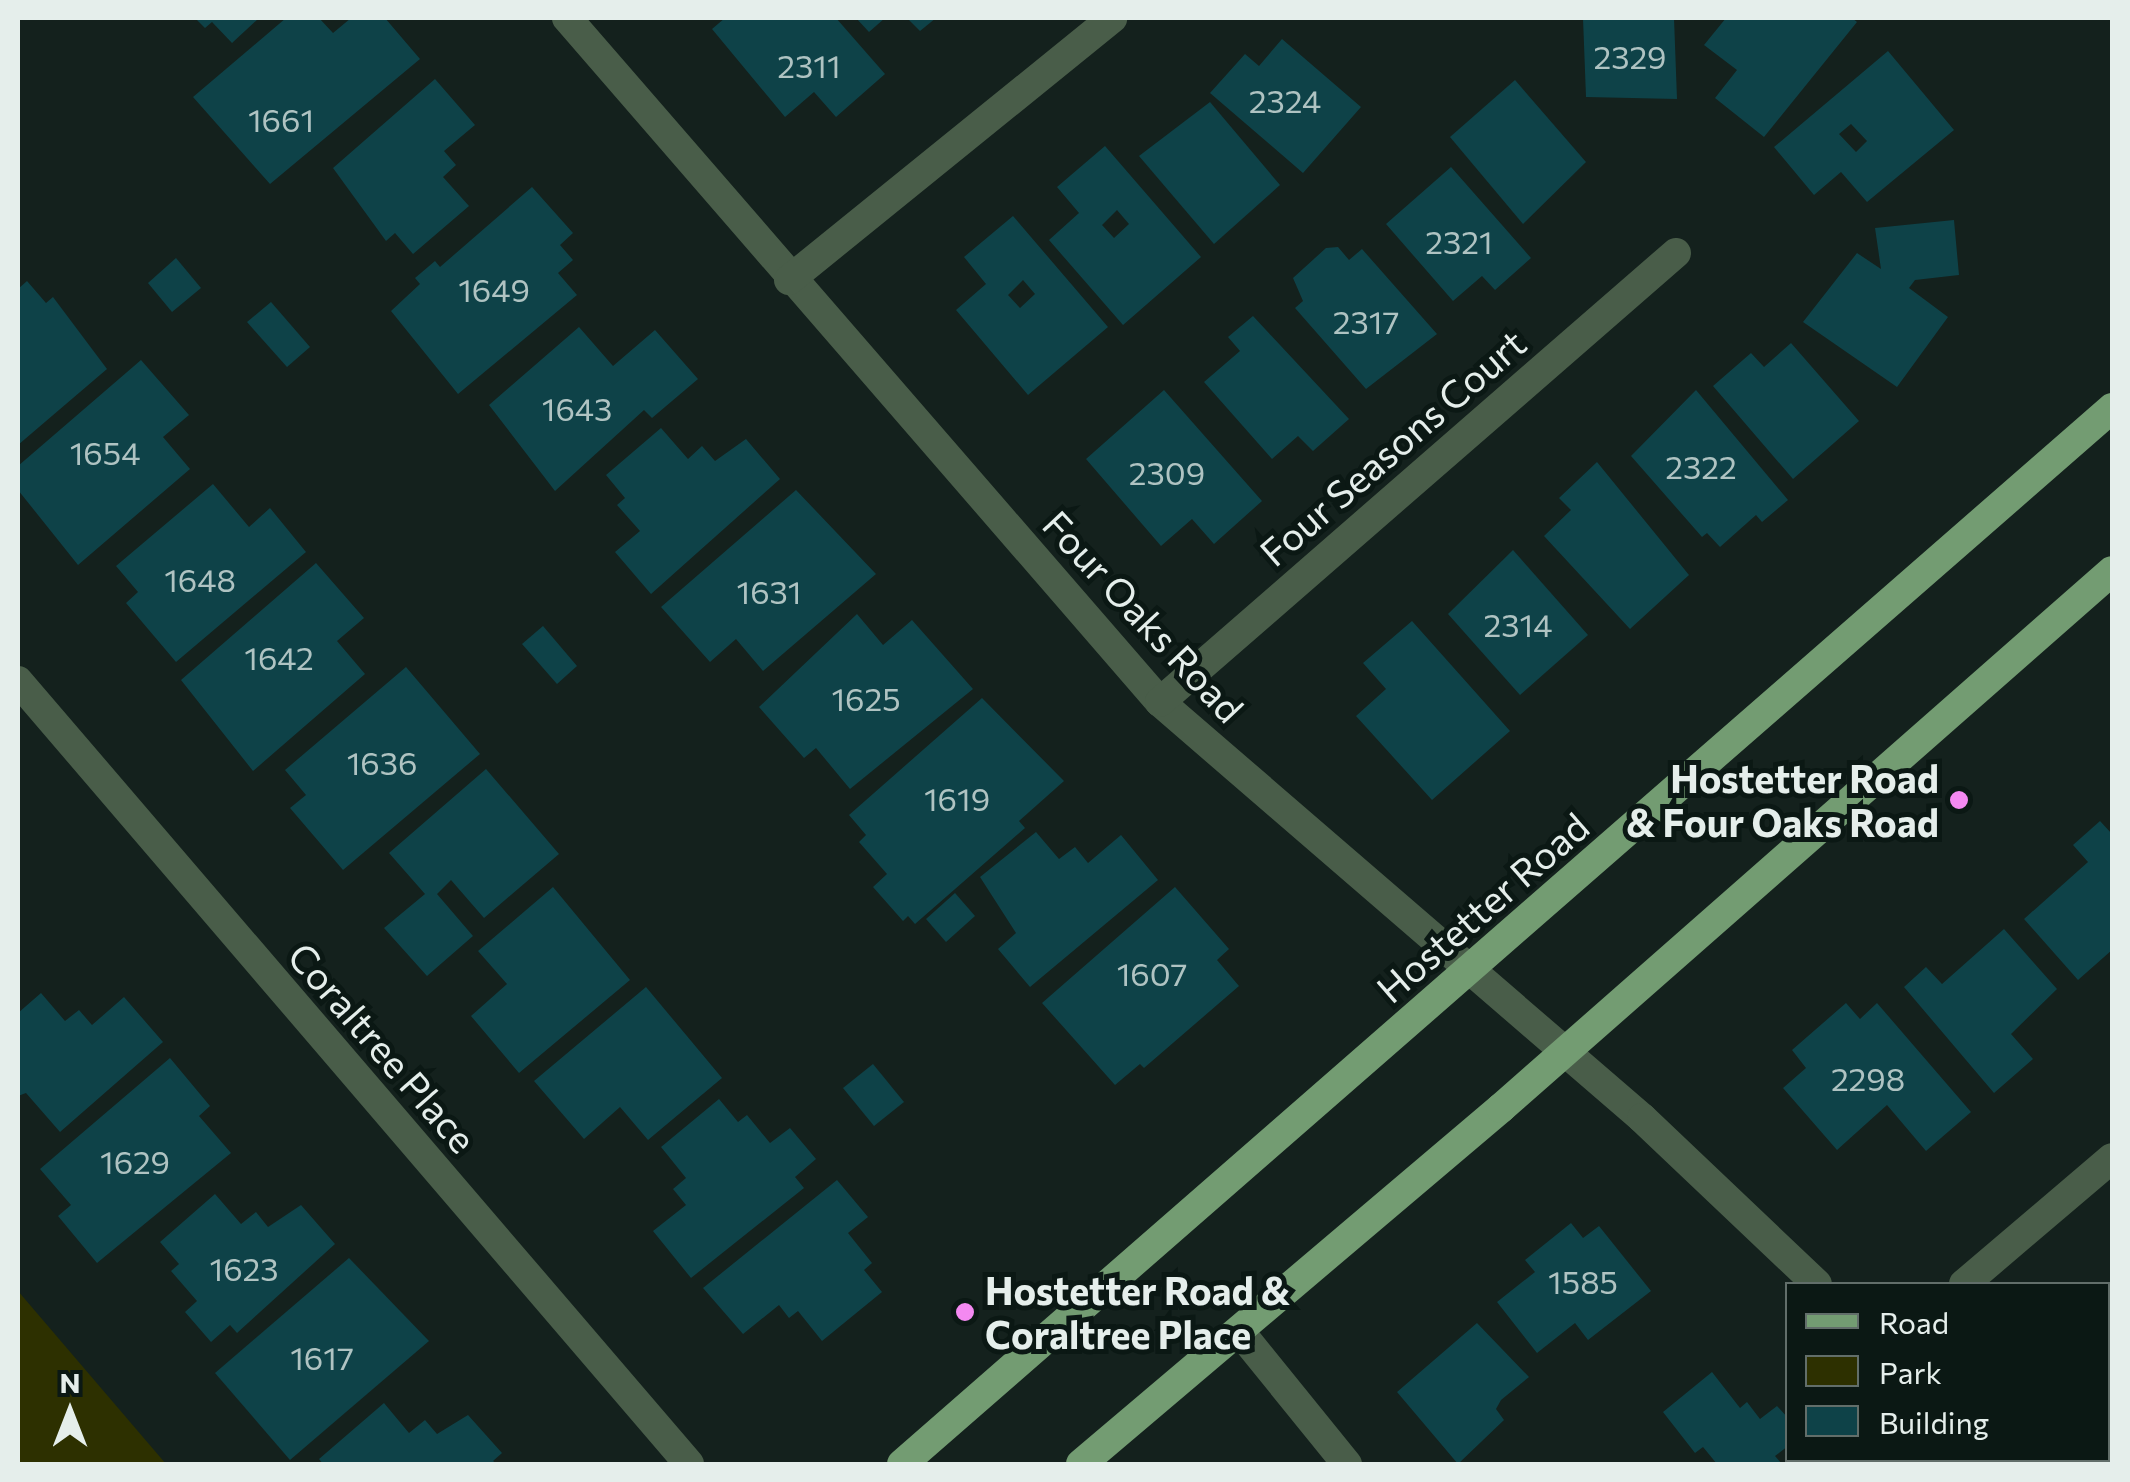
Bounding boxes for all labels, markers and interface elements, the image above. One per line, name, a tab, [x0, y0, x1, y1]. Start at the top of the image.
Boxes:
house number: 2329	[1594, 37, 1666, 75]
house number: 2311	[777, 46, 841, 84]
house number: 2324	[1249, 81, 1321, 119]
house number: 1661	[248, 100, 314, 138]
house number: 2321	[1425, 222, 1493, 260]
house number: 1649	[458, 270, 530, 308]
house number: 2317	[1333, 302, 1399, 340]
street label: Four Seasons Court	[1250, 319, 1534, 575]
house number: 1643	[542, 389, 612, 427]
house number: 1654	[70, 433, 140, 471]
house number: 2322	[1665, 447, 1737, 485]
house number: 2309	[1129, 453, 1205, 491]
street label: Four Oaks Road	[1035, 501, 1253, 731]
house number: 1648	[164, 560, 236, 598]
house number: 1631	[737, 572, 801, 610]
house number: 2314	[1484, 605, 1552, 643]
house number: 1642	[244, 638, 314, 676]
house number: 1625	[831, 679, 901, 717]
house number: 1636	[347, 743, 417, 781]
place label: Hostetter Road & Four Oaks Road	[1626, 755, 1939, 844]
house number: 1619	[924, 779, 990, 817]
marker: Hostetter Road & Four Oaks Road	[1948, 789, 1970, 811]
street label: Hostetter Road	[1367, 803, 1597, 1011]
street label: Coraltree Place	[280, 933, 486, 1161]
house number: 1607	[1117, 954, 1187, 992]
house number: 2298	[1831, 1059, 1905, 1097]
house number: 1629	[100, 1142, 170, 1180]
house number: 1623	[209, 1249, 279, 1287]
house number: 1585	[1548, 1262, 1618, 1300]
place label: Hostetter Road & Coraltree Place	[985, 1267, 1290, 1356]
legend	[1785, 1282, 2110, 1462]
marker: Hostetter Road & Coraltree Place	[954, 1301, 976, 1323]
text: Road	[1879, 1303, 1949, 1340]
house number: 1617	[290, 1338, 354, 1376]
text: Park	[1879, 1353, 1942, 1390]
north arrow	[20, 1362, 120, 1462]
text: N	[60, 1365, 81, 1399]
text: Building	[1879, 1403, 1989, 1440]

